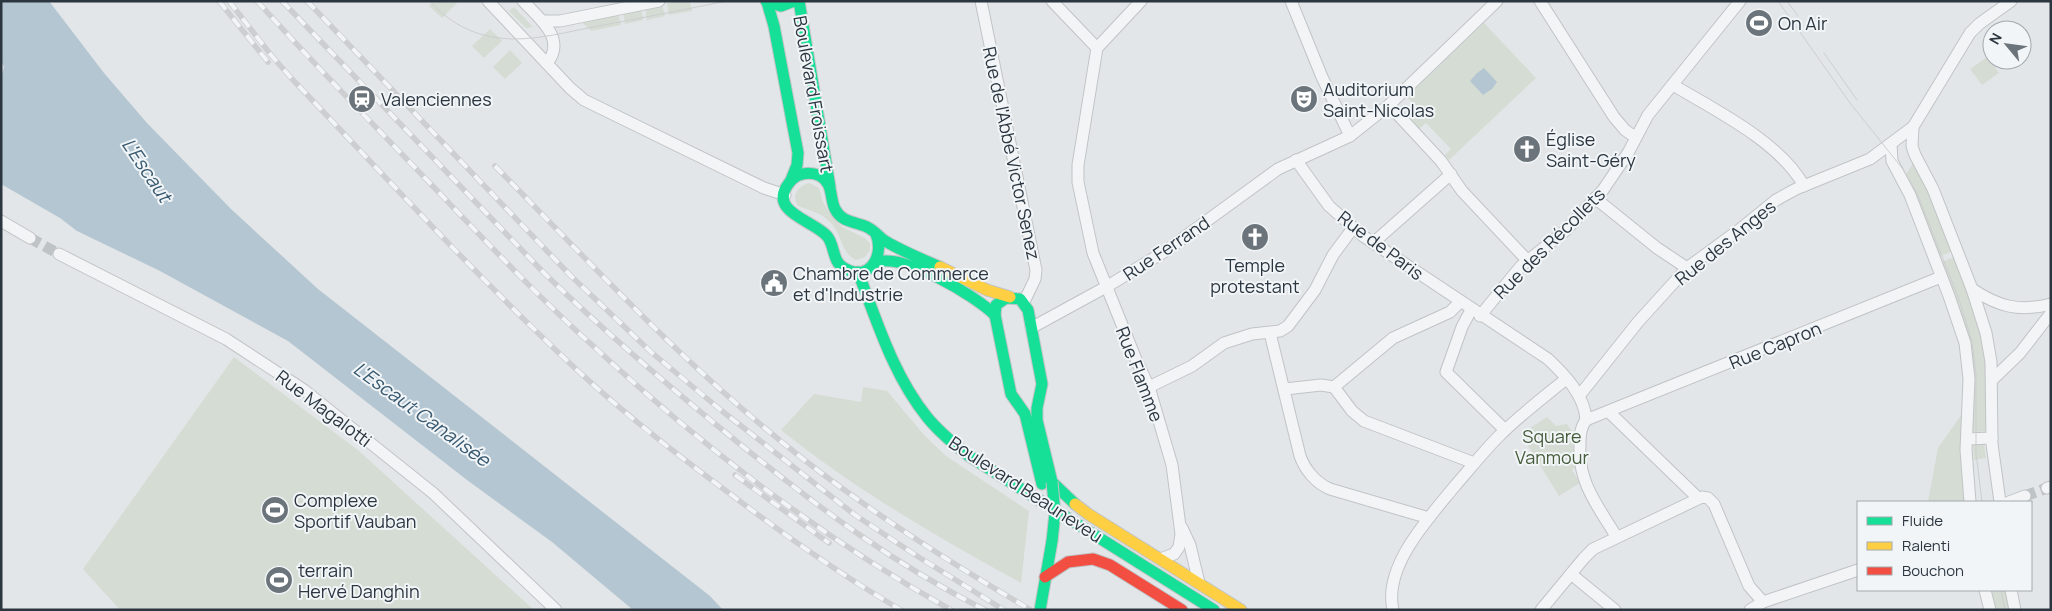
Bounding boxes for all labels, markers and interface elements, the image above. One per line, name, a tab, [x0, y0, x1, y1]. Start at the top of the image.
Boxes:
sports icon: On Air	[1744, 8, 1774, 38]
place label: On Air	[1778, 11, 1828, 35]
street label: Boulevard Froissart	[788, 14, 840, 174]
north arrow	[1982, 20, 2032, 70]
text: N	[1984, 29, 2006, 47]
street label: Rue de l'Abbé Victor Senez	[978, 44, 1046, 262]
place label: Auditorium Saint-Nicolas	[1323, 77, 1434, 122]
station icon: Valenciennes	[347, 84, 377, 114]
theatre icon: Auditorium Saint-Nicolas	[1289, 84, 1319, 114]
place label: Valenciennes	[381, 87, 492, 111]
place label: Église Saint-Géry	[1546, 127, 1636, 172]
water label: L'Escaut	[116, 133, 179, 209]
church icon: Église Saint-Géry	[1512, 134, 1542, 164]
street label: Rue des Récollets	[1488, 182, 1610, 304]
street label: Rue des Anges	[1670, 194, 1780, 290]
street label: Rue de Paris	[1333, 205, 1429, 285]
street label: Rue Ferrand	[1118, 210, 1214, 286]
church icon: Temple protestant	[1240, 222, 1270, 252]
place label: Temple protestant	[1210, 253, 1300, 298]
place label: Chambre de Commerce et d'Industrie	[793, 261, 989, 306]
public building icon: Chambre de Commerce et d'Industrie	[759, 268, 789, 298]
street label: Rue Capron	[1725, 316, 1825, 374]
street label: Rue Flamme	[1111, 323, 1169, 425]
water label: L'Escaut Canalisée	[348, 356, 497, 474]
street label: Rue Magalotti	[271, 364, 377, 452]
park label: Square Vanmour	[1515, 424, 1589, 469]
street label: Boulevard Beauneveu	[944, 430, 1108, 548]
place label: Complexe Sportif Vauban	[294, 488, 416, 533]
sports icon: Complexe Sportif Vauban	[260, 495, 290, 525]
legend	[1857, 501, 2032, 591]
text: Fluide	[1902, 510, 1943, 531]
text: Ralenti	[1902, 535, 1950, 556]
place label: terrain Hervé Danghin	[298, 558, 420, 603]
text: Bouchon	[1902, 560, 1964, 581]
sports icon: terrain Hervé Danghin	[264, 565, 294, 595]

